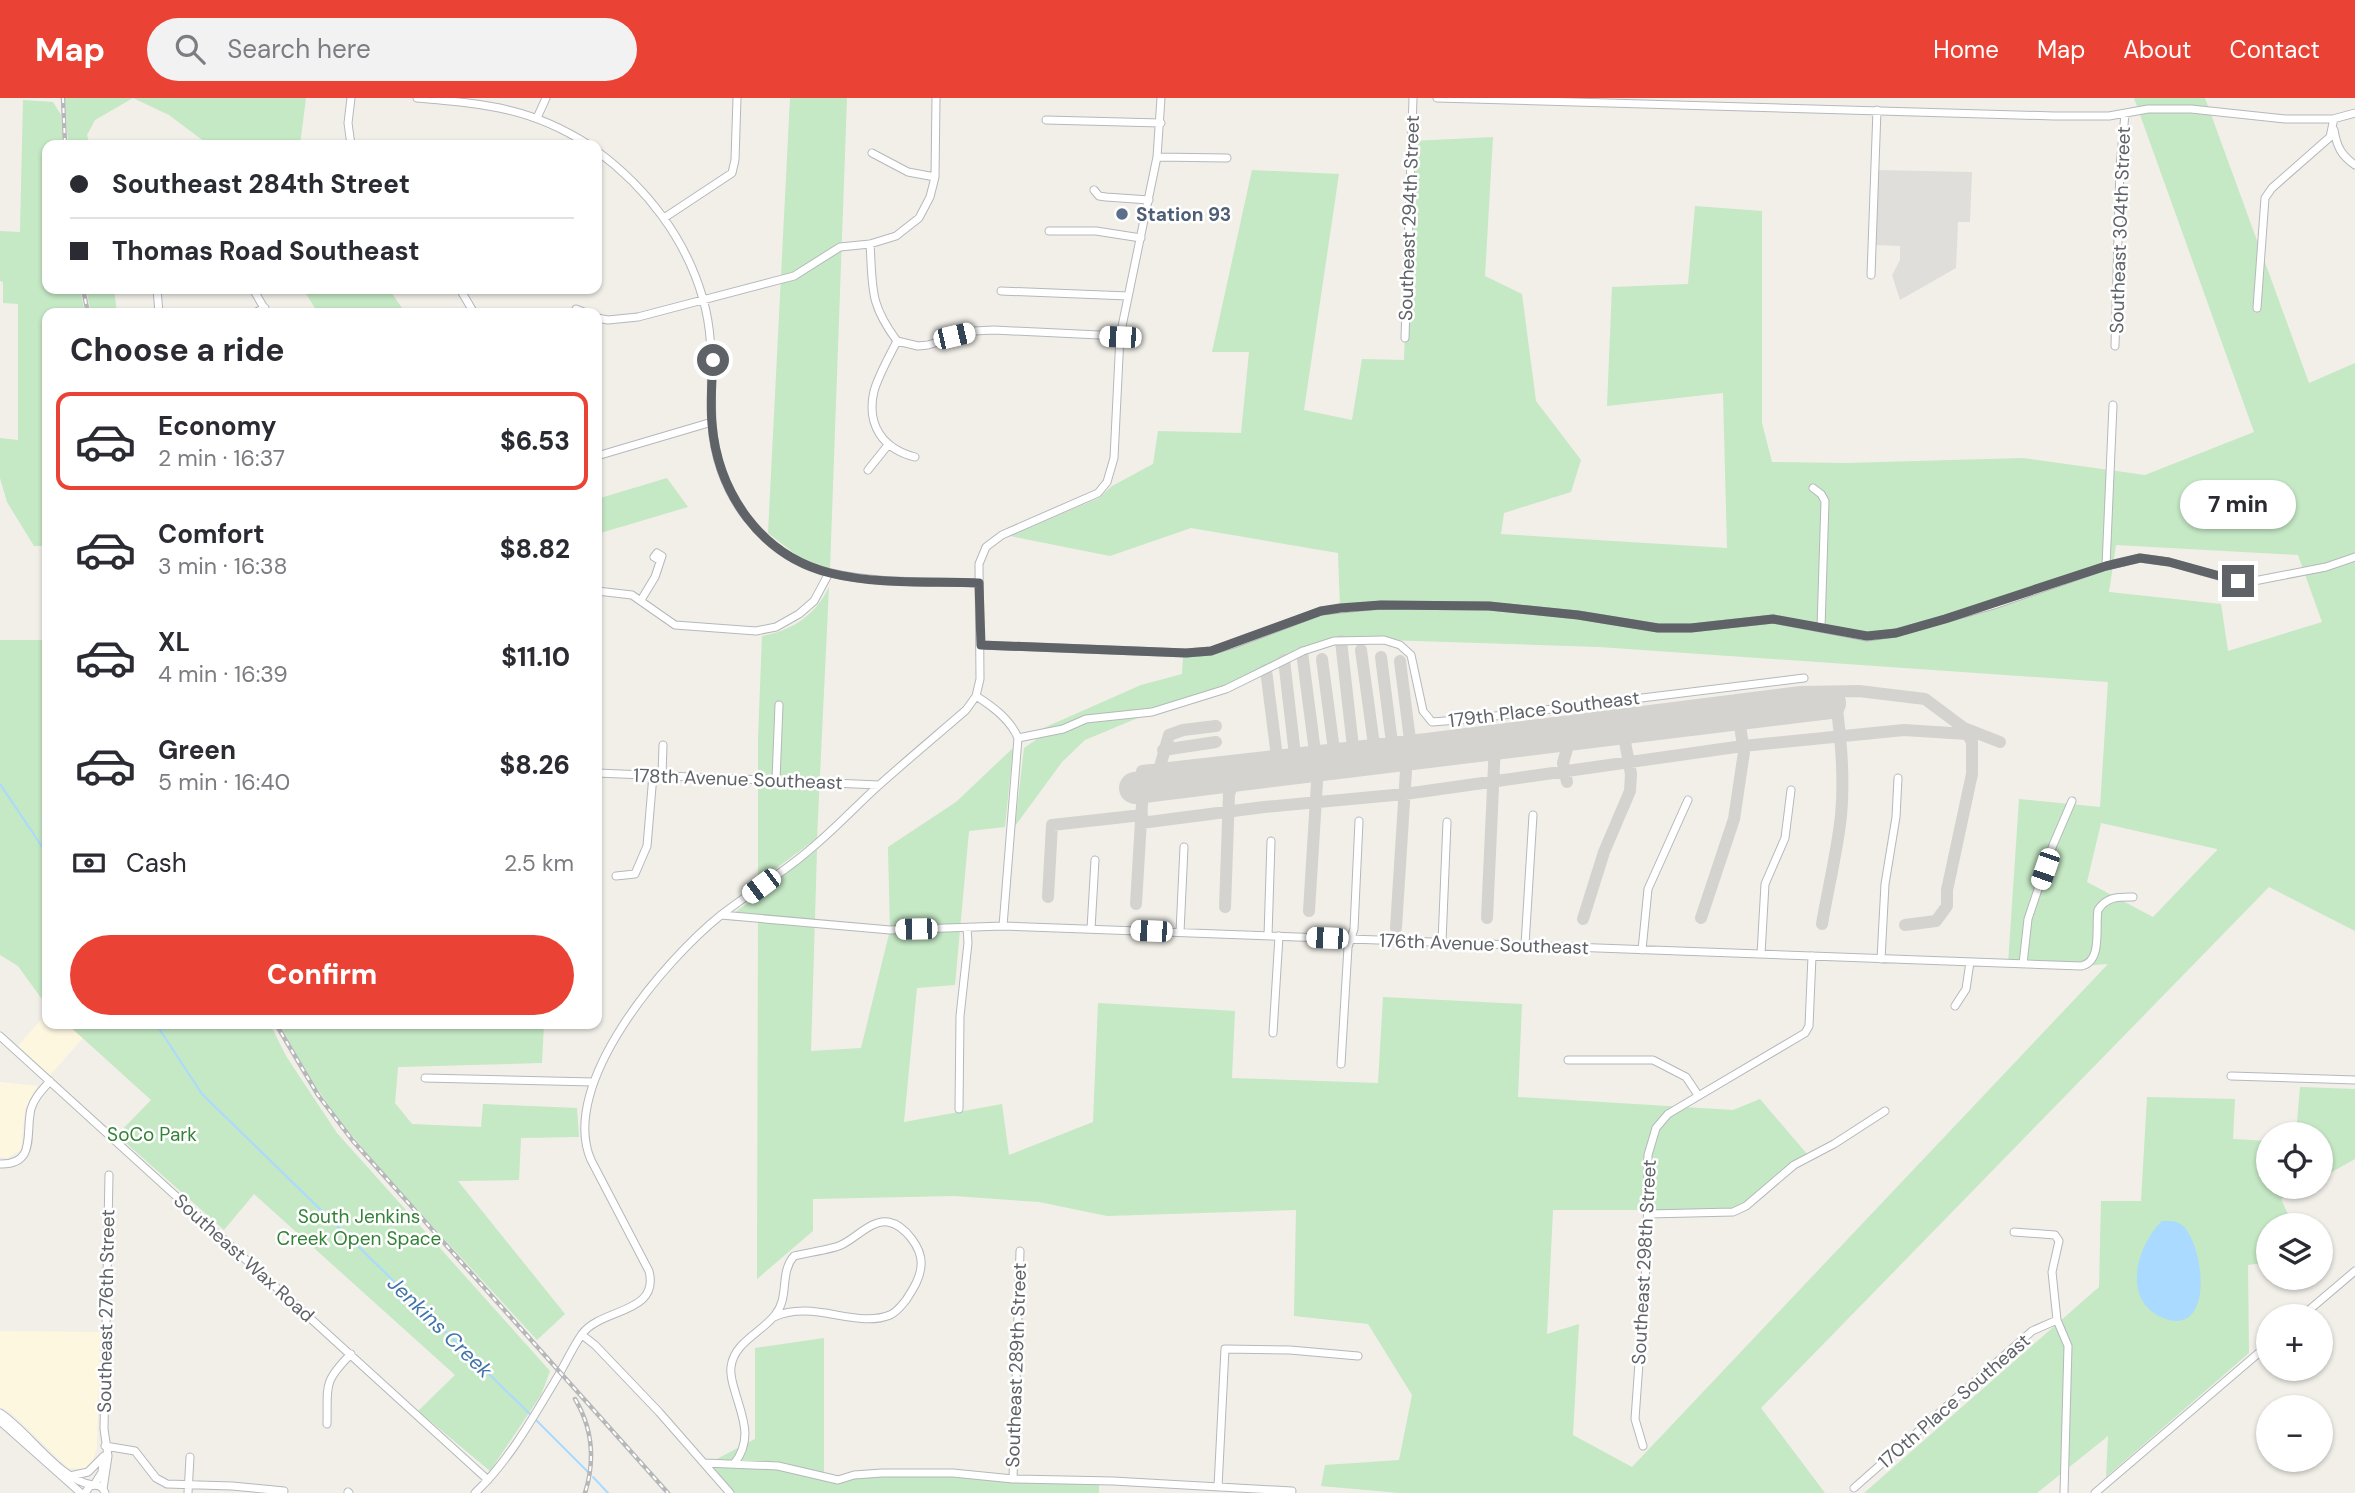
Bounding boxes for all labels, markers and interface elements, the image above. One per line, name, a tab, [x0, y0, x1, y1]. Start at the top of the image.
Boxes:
search box	[147, 18, 637, 81]
text: Map	[35, 28, 105, 71]
icon: search	[171, 30, 209, 68]
text: Search here	[227, 32, 371, 66]
text: Home	[1933, 34, 1999, 65]
text: Map	[2037, 34, 2085, 65]
text: About	[2123, 34, 2192, 65]
text: Contact	[2230, 34, 2320, 65]
street label: Southeast 294th Street	[1393, 115, 1425, 321]
street label: Southeast 304th Street	[2104, 126, 2136, 334]
text: Southeast 284th Street	[112, 167, 410, 201]
place label: Station 93	[1136, 202, 1231, 227]
marker: Station 93	[1114, 206, 1130, 222]
text: Thomas Road Southeast	[112, 234, 419, 268]
car	[932, 321, 977, 351]
car	[1099, 326, 1142, 348]
text: Choose a ride	[70, 329, 285, 371]
route start	[697, 344, 729, 376]
text: Economy	[158, 409, 276, 443]
icon: car	[74, 410, 137, 473]
text: $6.53	[500, 424, 570, 458]
text: 2 min · 16:37	[158, 443, 285, 473]
callout: 7 min	[2180, 480, 2296, 528]
text: 7 min	[2208, 489, 2268, 519]
text: Comfort	[158, 517, 264, 551]
icon: car	[74, 518, 137, 581]
text: $8.82	[500, 532, 570, 566]
text: 3 min · 16:38	[158, 551, 288, 581]
route end	[2222, 565, 2254, 597]
text: XL	[158, 625, 190, 659]
icon: car	[74, 626, 137, 689]
text: $11.10	[501, 640, 570, 674]
text: 4 min · 16:39	[158, 659, 288, 689]
street label: 179th Place Southeast	[1447, 685, 1641, 733]
text: Green	[158, 733, 236, 767]
icon: car	[74, 734, 137, 797]
text: $8.26	[499, 748, 570, 782]
street label: 178th Avenue Southeast	[633, 763, 843, 795]
text: 5 min · 16:40	[158, 767, 290, 797]
icon: cash	[70, 844, 108, 882]
text: Cash	[126, 846, 187, 880]
car	[2029, 846, 2062, 892]
text: 2.5 km	[504, 848, 574, 878]
car	[738, 865, 785, 907]
car	[895, 918, 938, 940]
car	[1130, 920, 1173, 942]
car	[1306, 927, 1349, 949]
street label: 176th Avenue Southeast	[1379, 928, 1589, 960]
button: Confirm	[70, 935, 574, 1015]
park label: SoCo Park	[107, 1122, 197, 1147]
map controls	[2256, 1122, 2333, 1472]
button: locate	[2256, 1122, 2333, 1199]
street label: Southeast 298th Street	[1626, 1159, 1662, 1365]
street label: Southeast Wax Road	[168, 1188, 320, 1328]
park label: South Jenkins Creek Open Space	[277, 1204, 441, 1251]
street label: Southeast 276th Street	[92, 1209, 120, 1413]
button: layers	[2256, 1213, 2333, 1290]
street label: Southeast 289th Street	[1000, 1262, 1032, 1468]
water label: Jenkins Creek	[381, 1270, 499, 1384]
button: +	[2256, 1304, 2333, 1381]
street label: 170th Place Southeast	[1873, 1328, 2035, 1474]
button: −	[2256, 1395, 2333, 1472]

